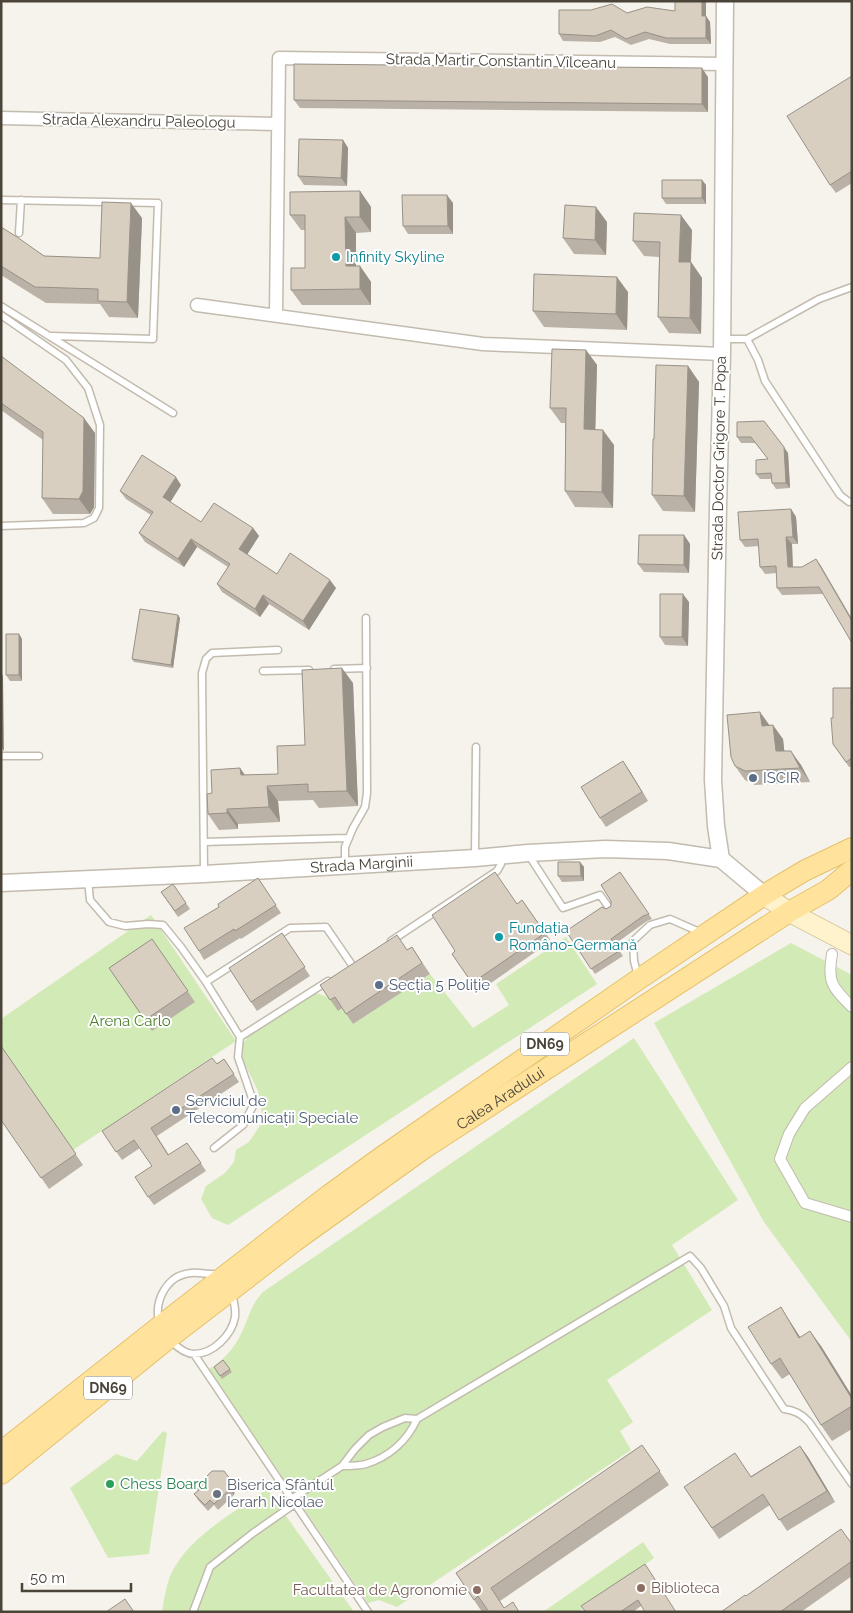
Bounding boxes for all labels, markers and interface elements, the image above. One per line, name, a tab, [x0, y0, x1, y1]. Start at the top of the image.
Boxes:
street label: Strada Martir Constantin Vîlceanu	[386, 50, 616, 72]
street label: Strada Alexandru Paleologu	[42, 110, 236, 132]
place label: Infinity Skyline	[346, 248, 445, 266]
marker: Infinity Skyline	[330, 251, 342, 263]
street label: Strada Doctor Grigore T. Popa	[708, 356, 730, 560]
place label: ISCIR	[763, 769, 800, 787]
marker: ISCIR	[747, 772, 759, 784]
street label: Strada Marginii	[310, 853, 413, 877]
place label: Fundația Româno-Germană	[509, 919, 637, 954]
marker: Fundația Româno-Germană	[493, 931, 505, 943]
place label: Secția 5 Poliție	[389, 976, 490, 994]
marker: Secția 5 Poliție	[373, 979, 385, 991]
park label: Arena Carlo	[89, 1012, 171, 1030]
road number: DN69	[521, 1032, 569, 1056]
street label: Calea Aradului	[453, 1064, 548, 1134]
place label: Serviciul de Telecomunicații Speciale	[186, 1092, 359, 1127]
marker: Serviciul de Telecomunicații Speciale	[170, 1104, 182, 1116]
road number: DN69	[84, 1376, 132, 1400]
place label: Chess Board	[120, 1475, 208, 1493]
place label: Biserica Sfântul Ierarh Nicolae	[227, 1476, 335, 1511]
marker: Chess Board	[104, 1478, 116, 1490]
marker: Biserica Sfântul Ierarh Nicolae	[211, 1488, 223, 1500]
scale bar	[22, 1560, 131, 1592]
text: 50 m	[30, 1569, 65, 1587]
place label: Biblioteca	[651, 1579, 720, 1597]
place label: Facultatea de Agronomie	[293, 1581, 467, 1599]
marker: Biblioteca	[635, 1582, 647, 1594]
marker: Facultatea de Agronomie	[471, 1584, 483, 1596]

